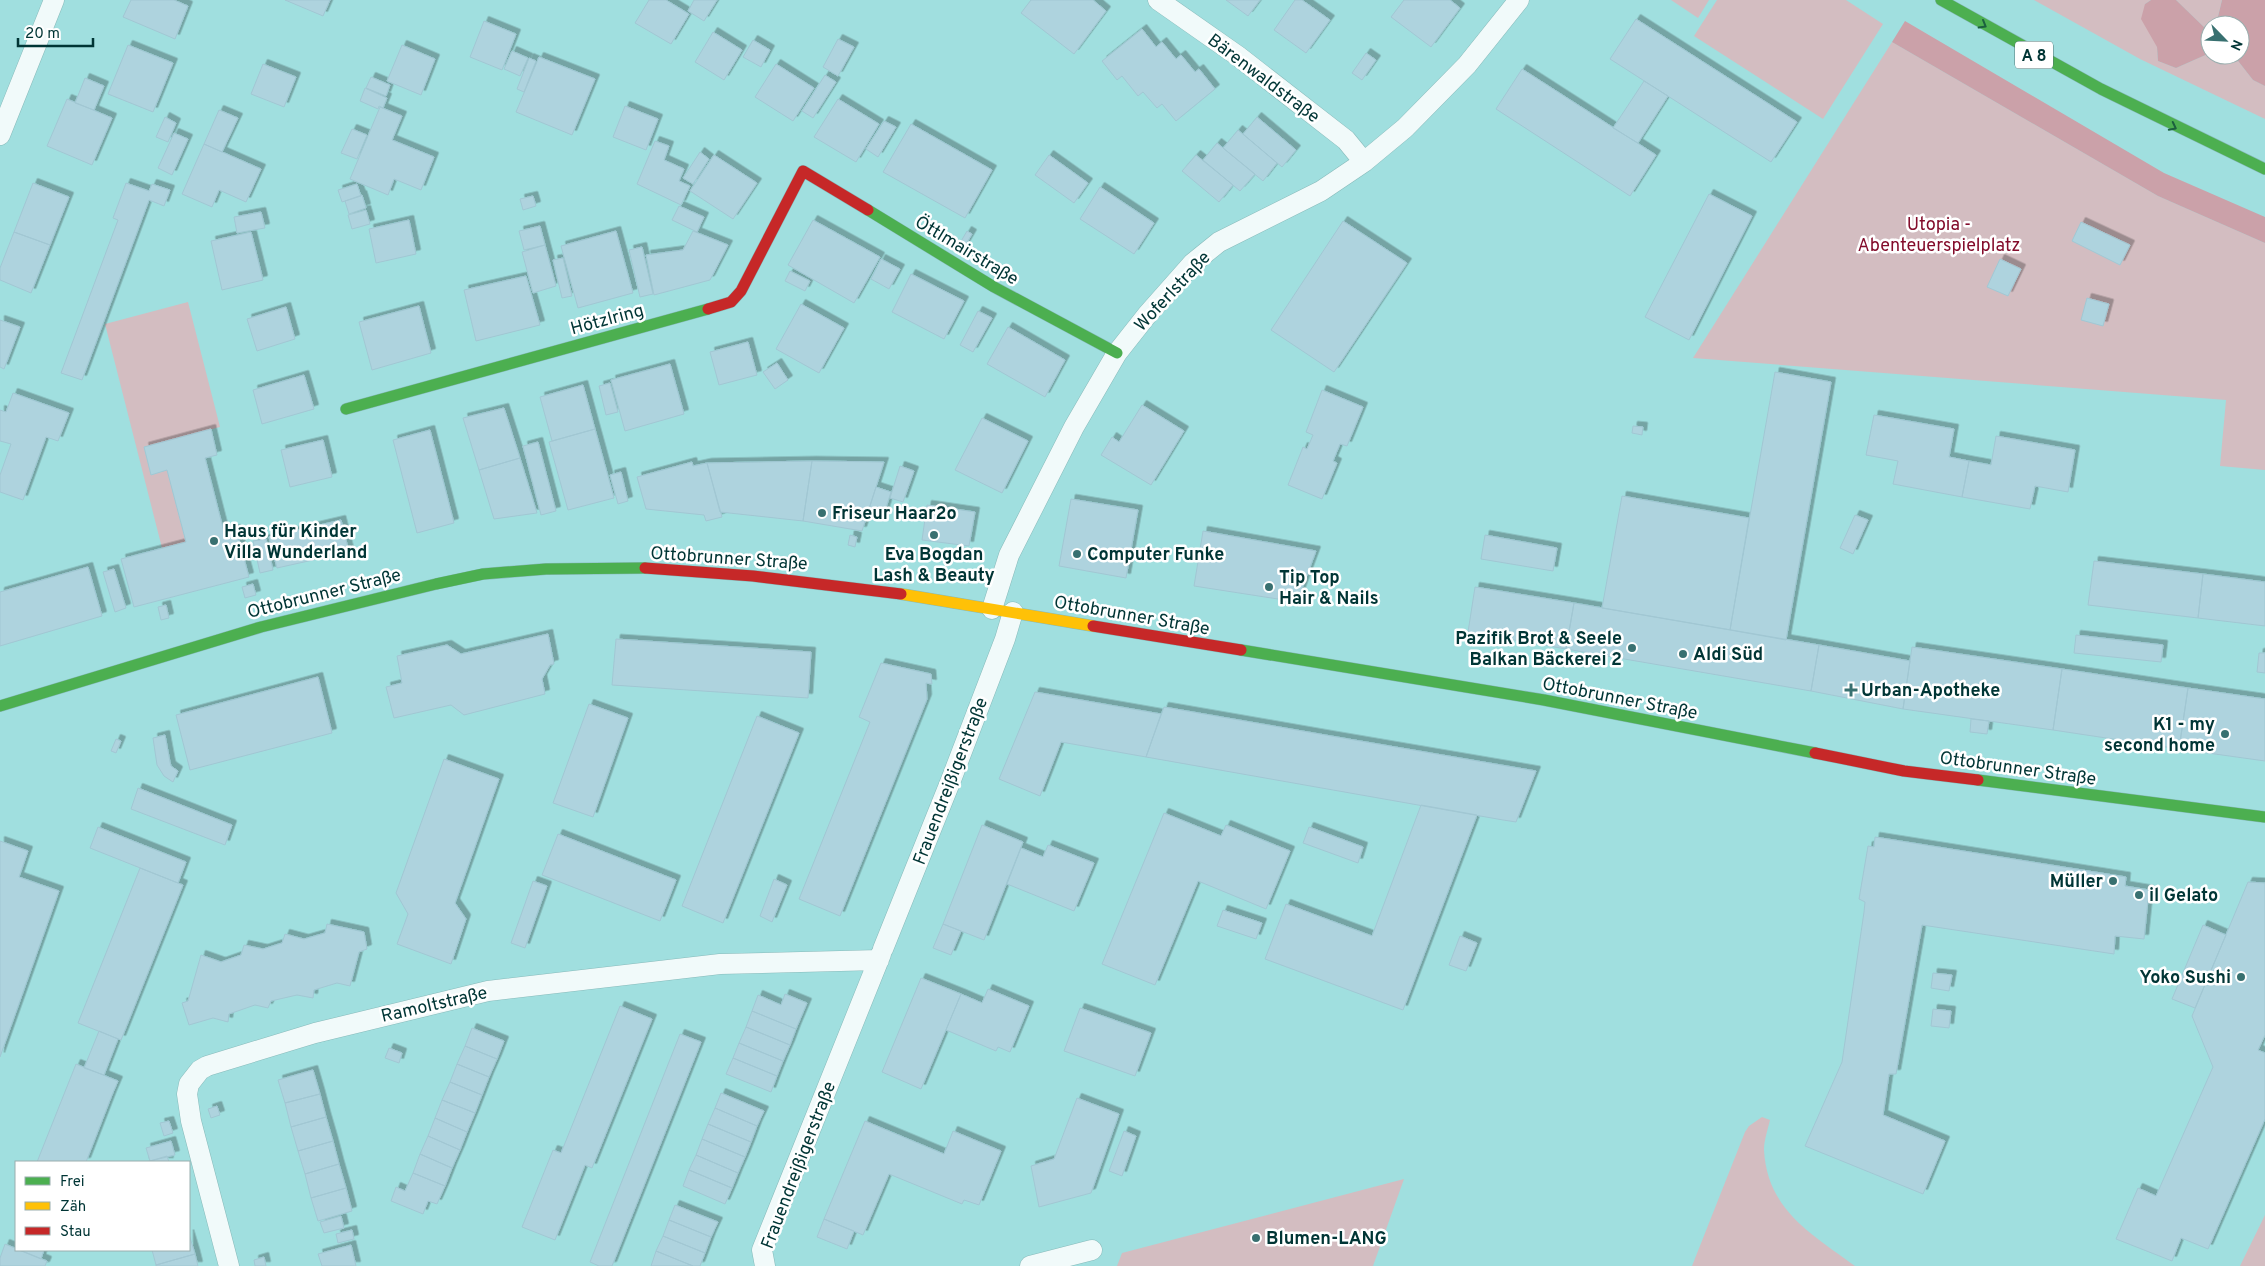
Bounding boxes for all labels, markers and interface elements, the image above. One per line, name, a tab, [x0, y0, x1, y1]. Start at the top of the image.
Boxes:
scale bar	[18, 15, 92, 47]
north arrow	[2200, 15, 2250, 65]
one-way arrow	[1978, 18, 1987, 28]
text: 20 m	[25, 25, 60, 44]
street label: Bärenwaldstraße	[1202, 29, 1324, 129]
text: N	[2226, 37, 2245, 53]
road number: A 8	[2015, 42, 2053, 68]
one-way arrow	[2168, 121, 2177, 131]
street label: Öttlmairstraße	[910, 210, 1023, 291]
park label: Utopia - Abenteuerspielplatz	[1858, 214, 2020, 258]
street label: Woferlstraße	[1130, 247, 1216, 337]
street label: Hötzlring	[568, 300, 647, 341]
place label: Friseur Haar2o	[832, 503, 957, 526]
marker: Friseur Haar2o	[816, 507, 828, 519]
place label: Haus für Kinder Villa Wunderland	[224, 521, 367, 565]
marker: Eva Bogdan Lash & Beauty	[928, 529, 940, 541]
marker: Haus für Kinder Villa Wunderland	[208, 535, 220, 547]
street label: Ottobrunner Straße	[649, 543, 808, 576]
place label: Eva Bogdan Lash & Beauty	[873, 544, 995, 588]
place label: Computer Funke	[1087, 544, 1224, 567]
marker: Computer Funke	[1071, 548, 1083, 560]
street label: Ottobrunner Straße	[245, 564, 404, 625]
place label: Tip Top Hair & Nails	[1279, 567, 1379, 611]
marker: Tip Top Hair & Nails	[1263, 581, 1275, 593]
street label: Ottobrunner Straße	[1052, 591, 1211, 641]
place label: Pazifik Brot & Seele Balkan Bäckerei 2	[1455, 628, 1622, 672]
marker: Pazifik Brot & Seele Balkan Bäckerei 2	[1626, 642, 1638, 654]
place label: Aldi Süd	[1693, 644, 1763, 667]
marker: Aldi Süd	[1677, 648, 1689, 660]
street label: Ottobrunner Straße	[1540, 673, 1699, 726]
place label: Urban-Apotheke	[1861, 680, 2000, 703]
marker: Urban-Apotheke	[1845, 684, 1857, 696]
street label: Frauendreißigerstraße	[909, 695, 994, 869]
place label: K1 - my second home	[2104, 714, 2215, 758]
marker: K1 - my second home	[2219, 728, 2231, 740]
street label: Ottobrunner Straße	[1938, 747, 2097, 792]
place label: Müller	[2050, 871, 2103, 894]
marker: Müller	[2107, 875, 2119, 887]
place label: il Gelato	[2149, 885, 2218, 908]
marker: il Gelato	[2133, 889, 2145, 901]
place label: Yoko Sushi	[2140, 967, 2231, 990]
marker: Yoko Sushi	[2235, 971, 2247, 983]
street label: Ramoltstraße	[379, 982, 490, 1029]
street label: Frauendreißigerstraße	[757, 1079, 842, 1253]
legend	[15, 1161, 190, 1251]
text: Frei	[60, 1173, 85, 1192]
text: Zäh	[60, 1198, 86, 1217]
text: Stau	[60, 1223, 91, 1242]
place label: Blumen-LANG	[1266, 1228, 1387, 1251]
marker: Blumen-LANG	[1250, 1232, 1262, 1244]

